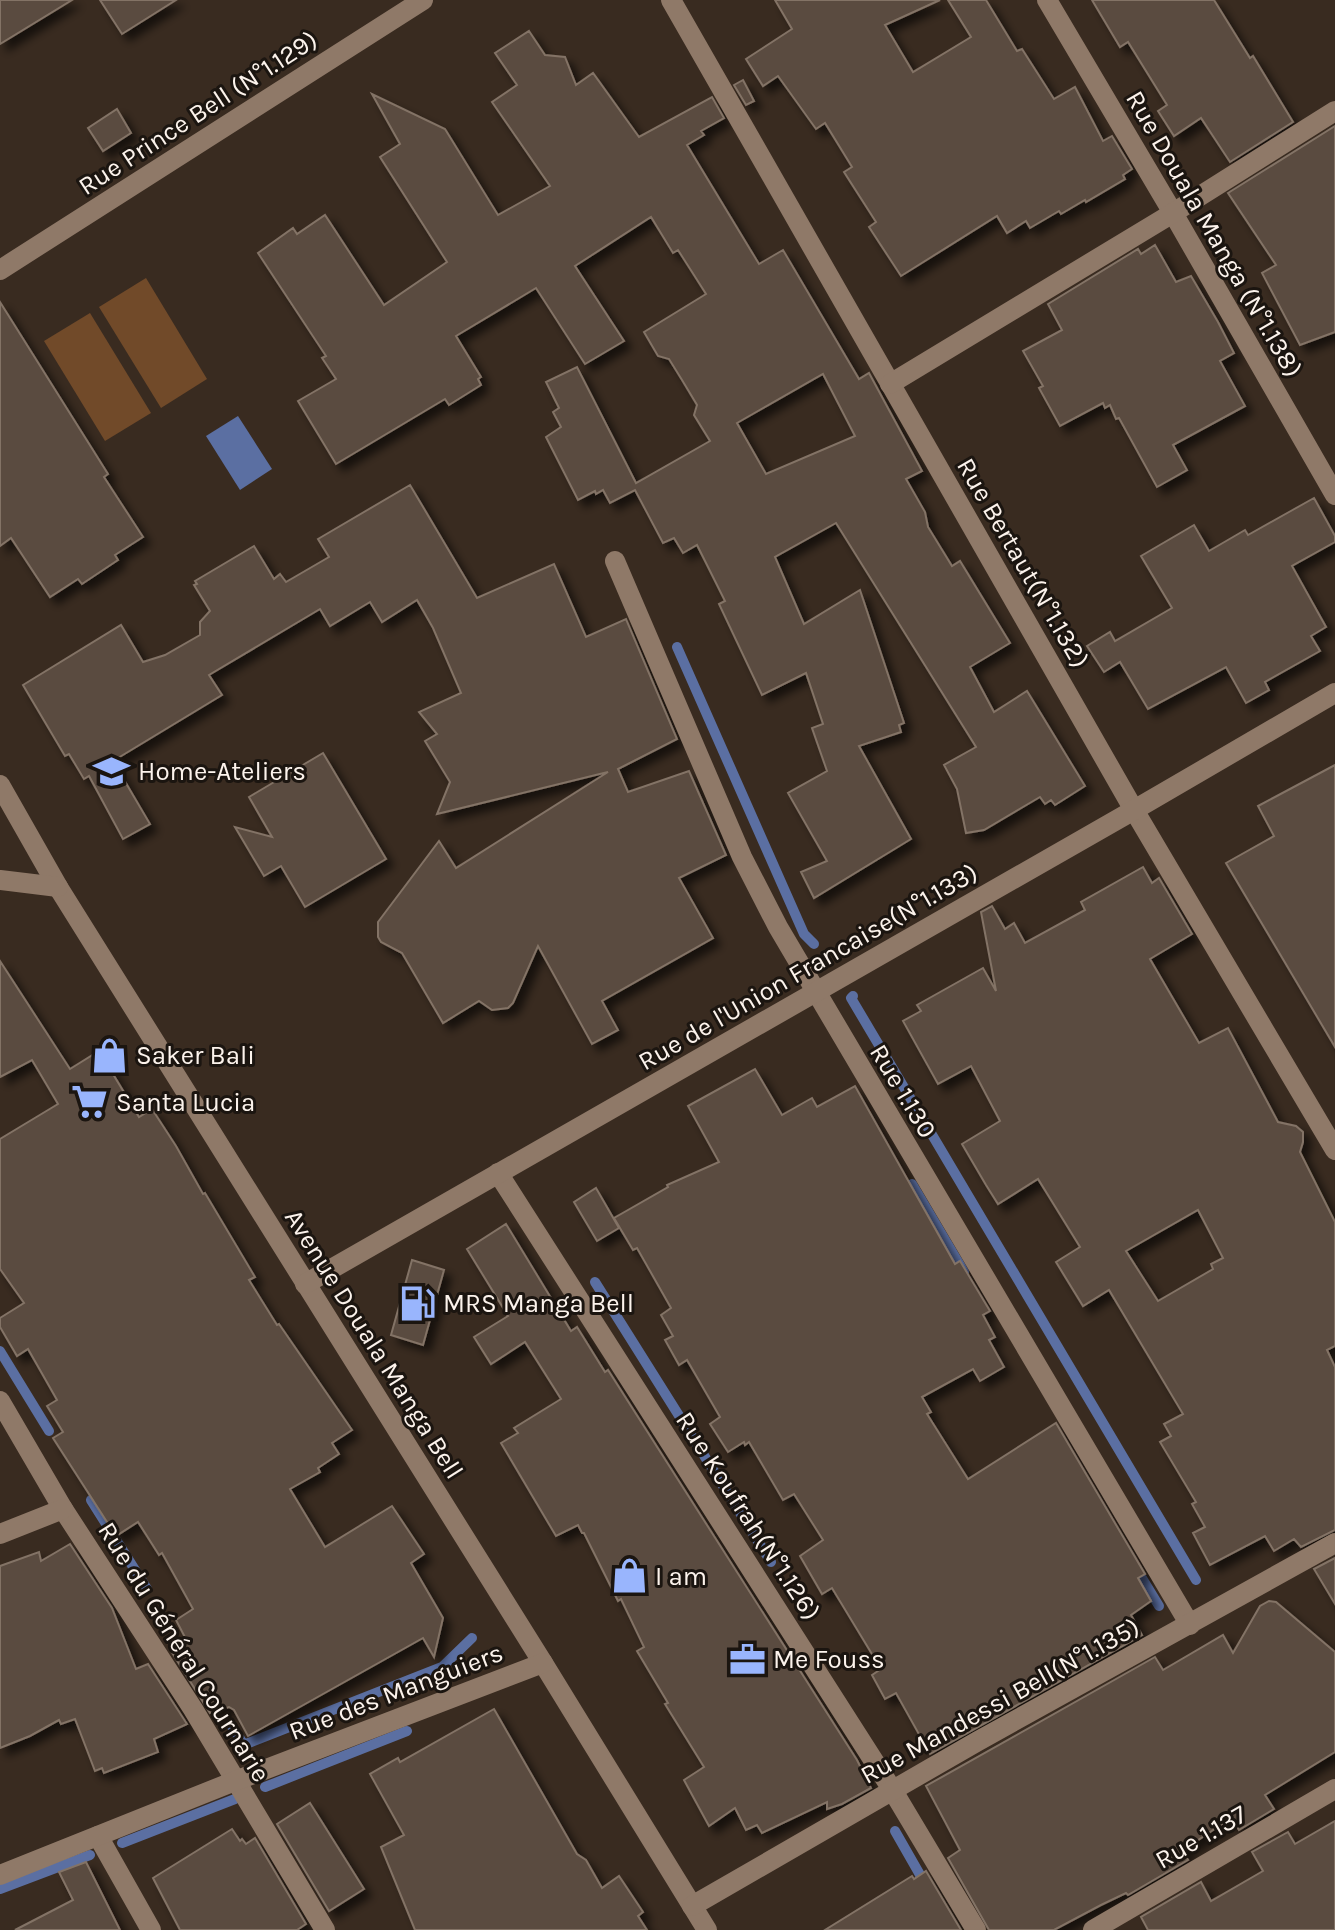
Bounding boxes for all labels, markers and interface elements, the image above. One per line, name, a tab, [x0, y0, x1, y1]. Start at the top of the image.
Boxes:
street label: Rue Prince Bell (N°1.129)	[73, 24, 323, 202]
street label: Rue Douala Manga (N°1.138)	[1119, 85, 1309, 383]
street label: Rue Bertaut(N°1.132)	[950, 453, 1096, 673]
school or university icon: Home-Ateliers	[93, 752, 131, 790]
place label: Home-Ateliers	[138, 756, 306, 787]
street label: Rue de l'Union Francaise(N°1.133)	[633, 857, 983, 1077]
shop icon: Saker Bali	[91, 1036, 129, 1074]
street label: Rue 1.130	[863, 1039, 943, 1143]
place label: Saker Bali	[136, 1040, 255, 1071]
supermarket icon: Santa Lucia	[71, 1083, 109, 1121]
place label: Santa Lucia	[116, 1087, 255, 1118]
street label: Avenue Douala Manga Bell	[278, 1203, 470, 1485]
fuel station icon: MRS Manga Bell	[398, 1284, 436, 1322]
place label: MRS Manga Bell	[443, 1288, 634, 1319]
street label: Rue Koufrah(N°1.126)	[669, 1406, 827, 1626]
street label: Rue du Général Cournarie	[91, 1516, 277, 1788]
shop icon: I am	[610, 1557, 648, 1595]
place label: I am	[655, 1561, 707, 1592]
street label: Rue Mandessi Bell(N°1.135)	[855, 1611, 1145, 1791]
street label: Rue des Manguiers	[285, 1637, 507, 1747]
office icon: Me Fouss	[728, 1640, 766, 1678]
place label: Me Fouss	[773, 1644, 885, 1675]
street label: Rue 1.137	[1150, 1798, 1252, 1876]

